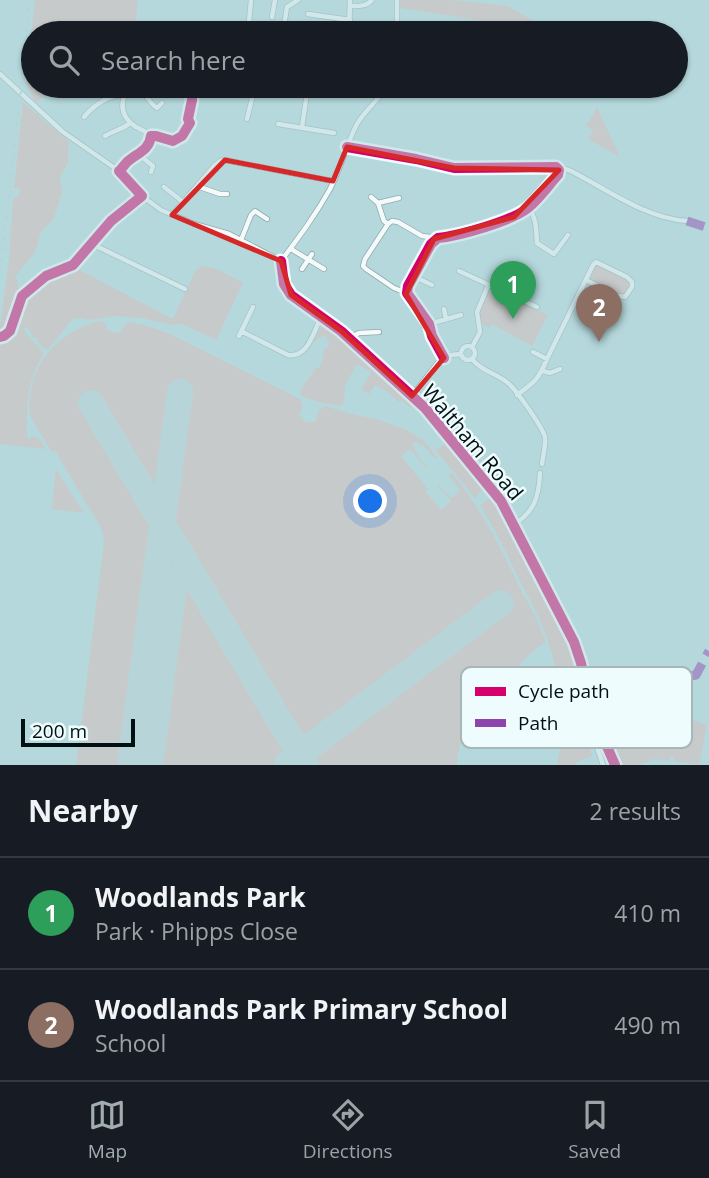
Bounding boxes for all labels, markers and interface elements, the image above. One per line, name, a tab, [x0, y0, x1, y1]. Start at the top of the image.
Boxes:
search box	[21, 21, 688, 98]
icon: search	[45, 41, 83, 79]
text: Search here	[101, 42, 246, 78]
pin: 1	[490, 261, 536, 319]
pin: 2	[576, 284, 622, 342]
street label: Waltham Road	[416, 378, 530, 506]
your location	[353, 484, 387, 518]
legend	[461, 667, 692, 748]
text: Cycle path	[518, 678, 610, 704]
text: Path	[518, 710, 558, 736]
scale bar	[21, 716, 135, 748]
text: 200 m	[32, 718, 87, 744]
text: Nearby	[28, 790, 138, 831]
text: 2 results	[590, 795, 681, 827]
text: Woodlands Park	[95, 879, 306, 915]
text: 1	[44, 897, 58, 929]
text: 410 m	[614, 897, 681, 929]
text: Park · Phipps Close	[95, 915, 298, 947]
text: Woodlands Park Primary School	[95, 991, 508, 1027]
text: 2	[44, 1009, 58, 1041]
text: 490 m	[614, 1009, 681, 1041]
text: School	[95, 1027, 166, 1059]
tab: Map	[88, 1096, 127, 1164]
tab: Directions	[303, 1096, 393, 1164]
tab: Saved	[568, 1096, 621, 1164]

